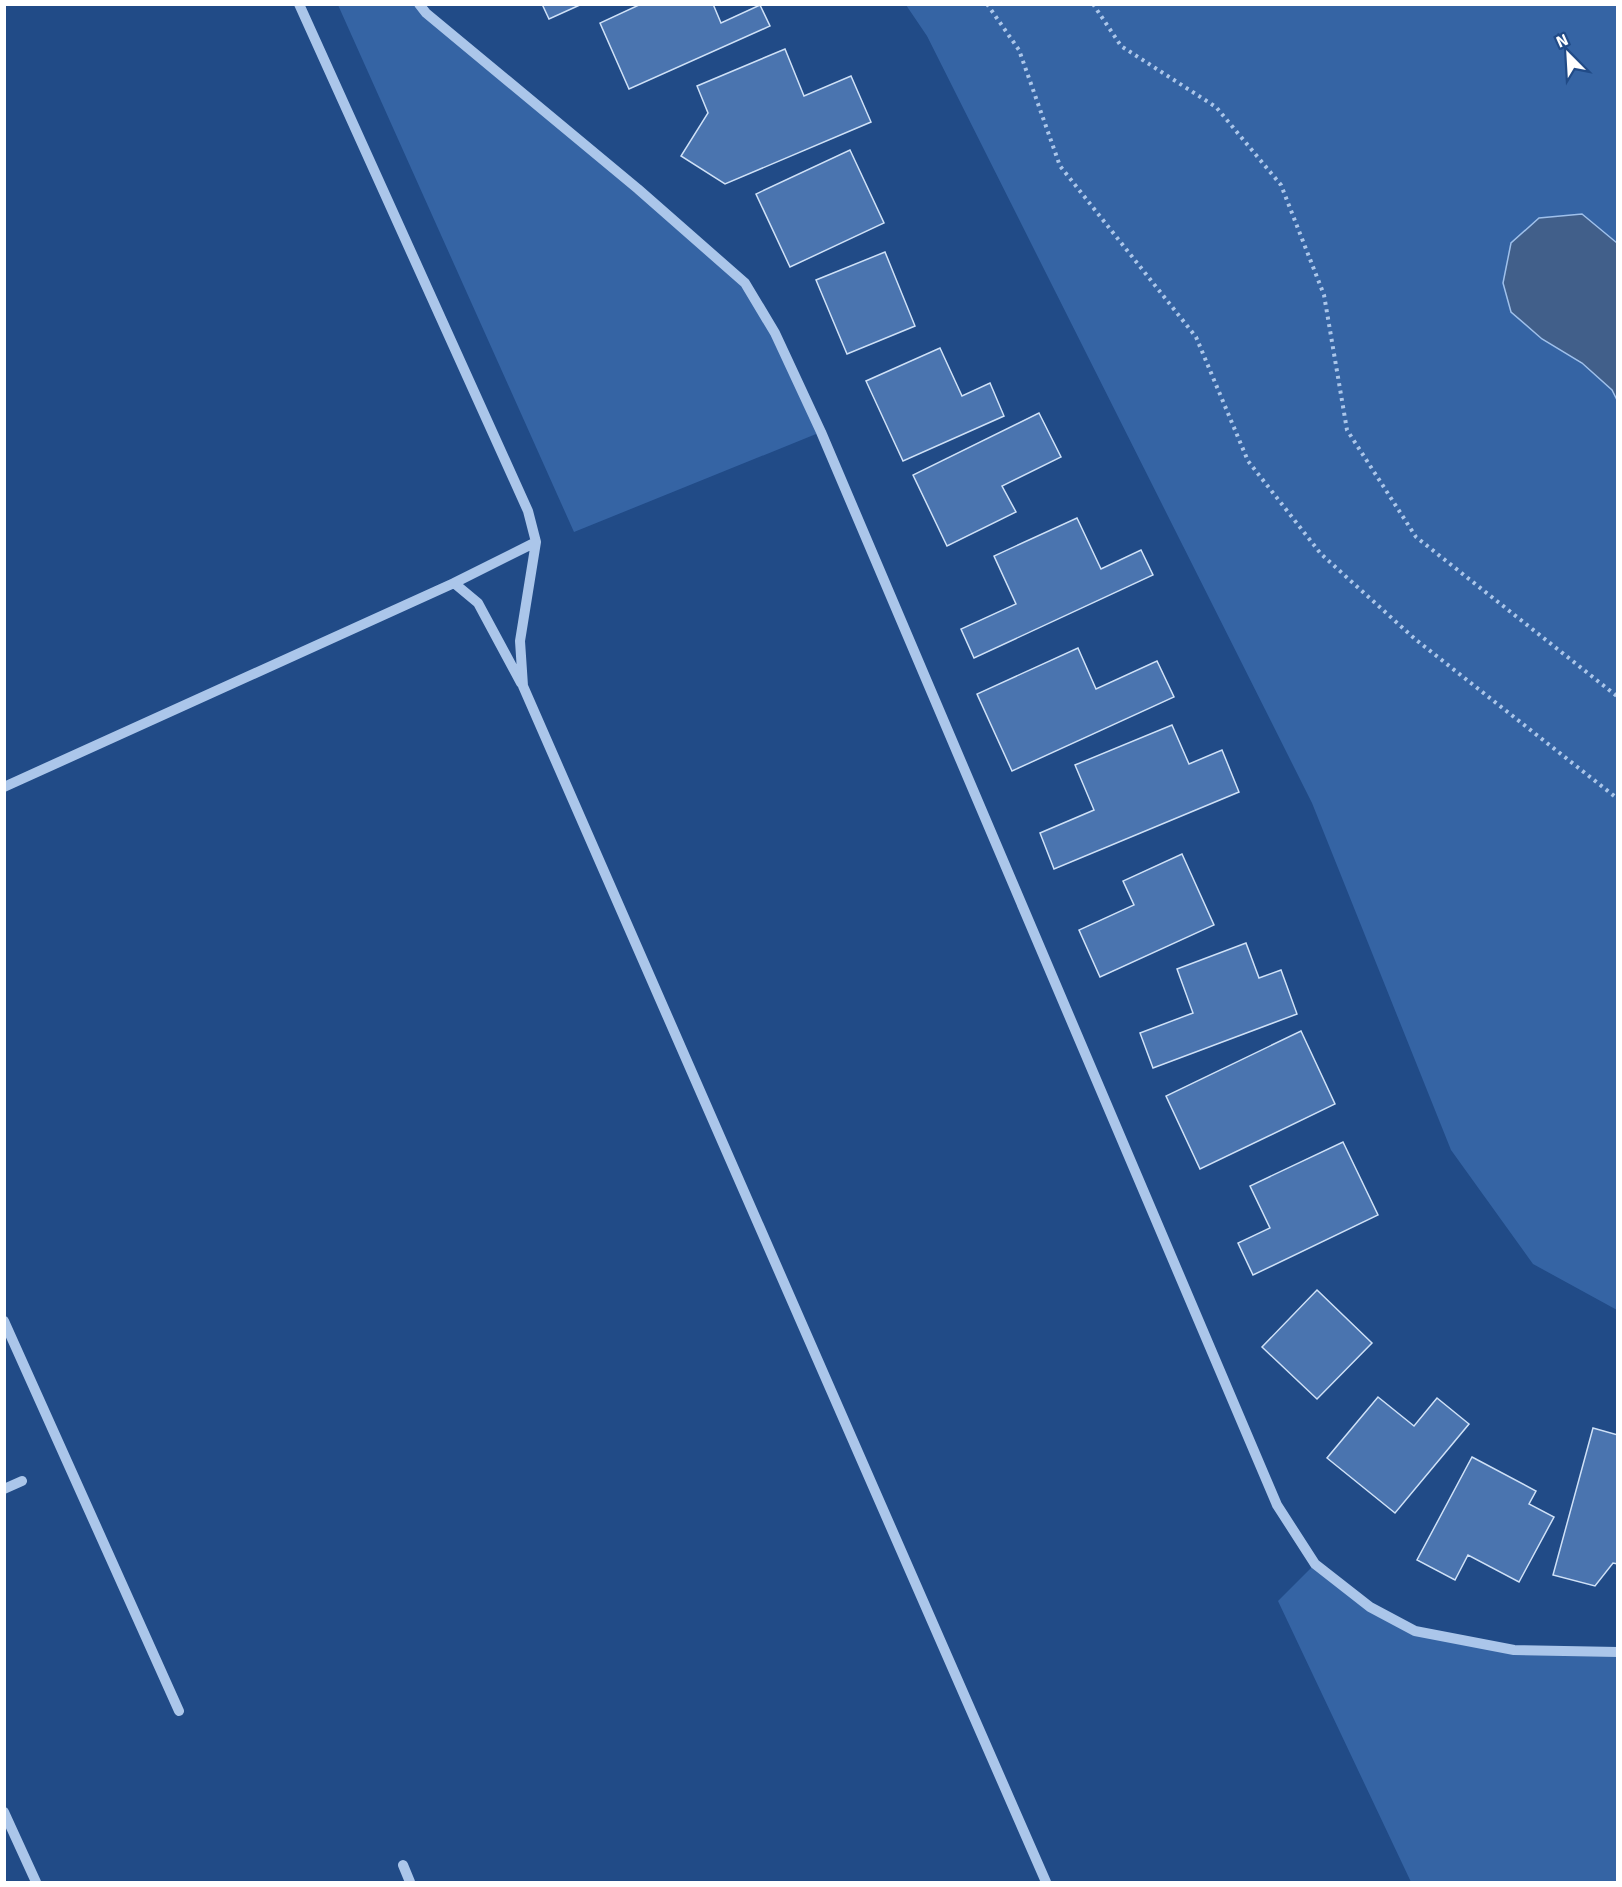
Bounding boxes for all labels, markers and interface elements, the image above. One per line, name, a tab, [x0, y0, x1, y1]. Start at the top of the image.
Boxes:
north arrow	[1538, 24, 1598, 84]
text: N	[1553, 30, 1571, 53]

